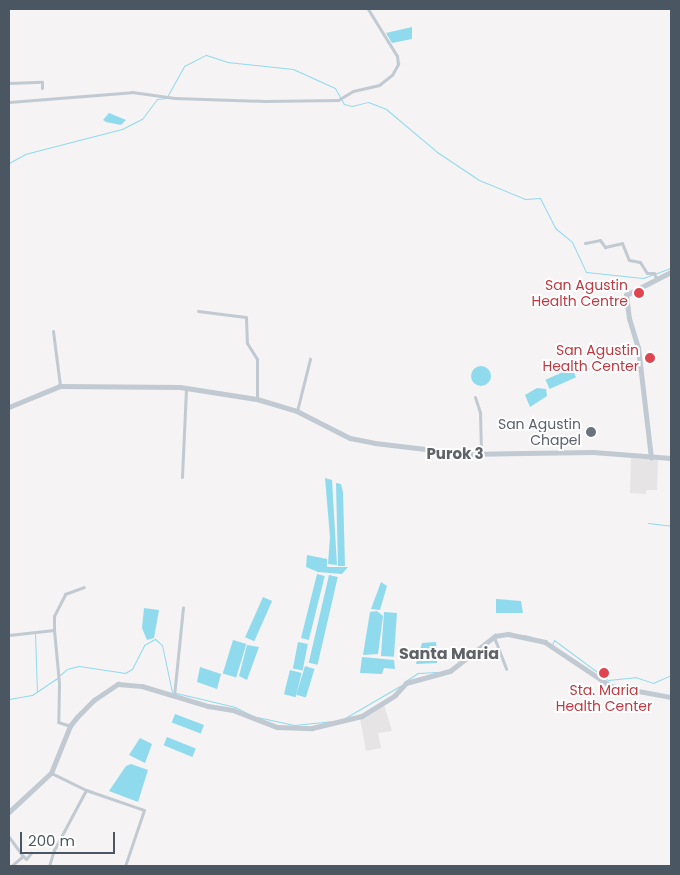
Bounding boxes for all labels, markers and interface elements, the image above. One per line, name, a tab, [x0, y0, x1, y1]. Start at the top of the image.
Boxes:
place label: San Agustin Health Centre	[531, 277, 628, 310]
marker: San Agustin Health Centre	[632, 286, 646, 300]
place label: San Agustin Health Center	[542, 342, 639, 374]
marker: San Agustin Health Center	[643, 351, 657, 365]
place label: San Agustin Chapel	[498, 416, 581, 448]
marker: San Agustin Chapel	[585, 426, 597, 438]
district label: Purok 3	[427, 445, 483, 463]
district label: Santa Maria	[399, 644, 499, 664]
marker: Sta. Maria Health Center	[597, 666, 611, 680]
place label: Sta. Maria Health Center	[556, 682, 652, 714]
scale bar	[22, 822, 118, 854]
text: 200 m	[28, 830, 75, 851]

